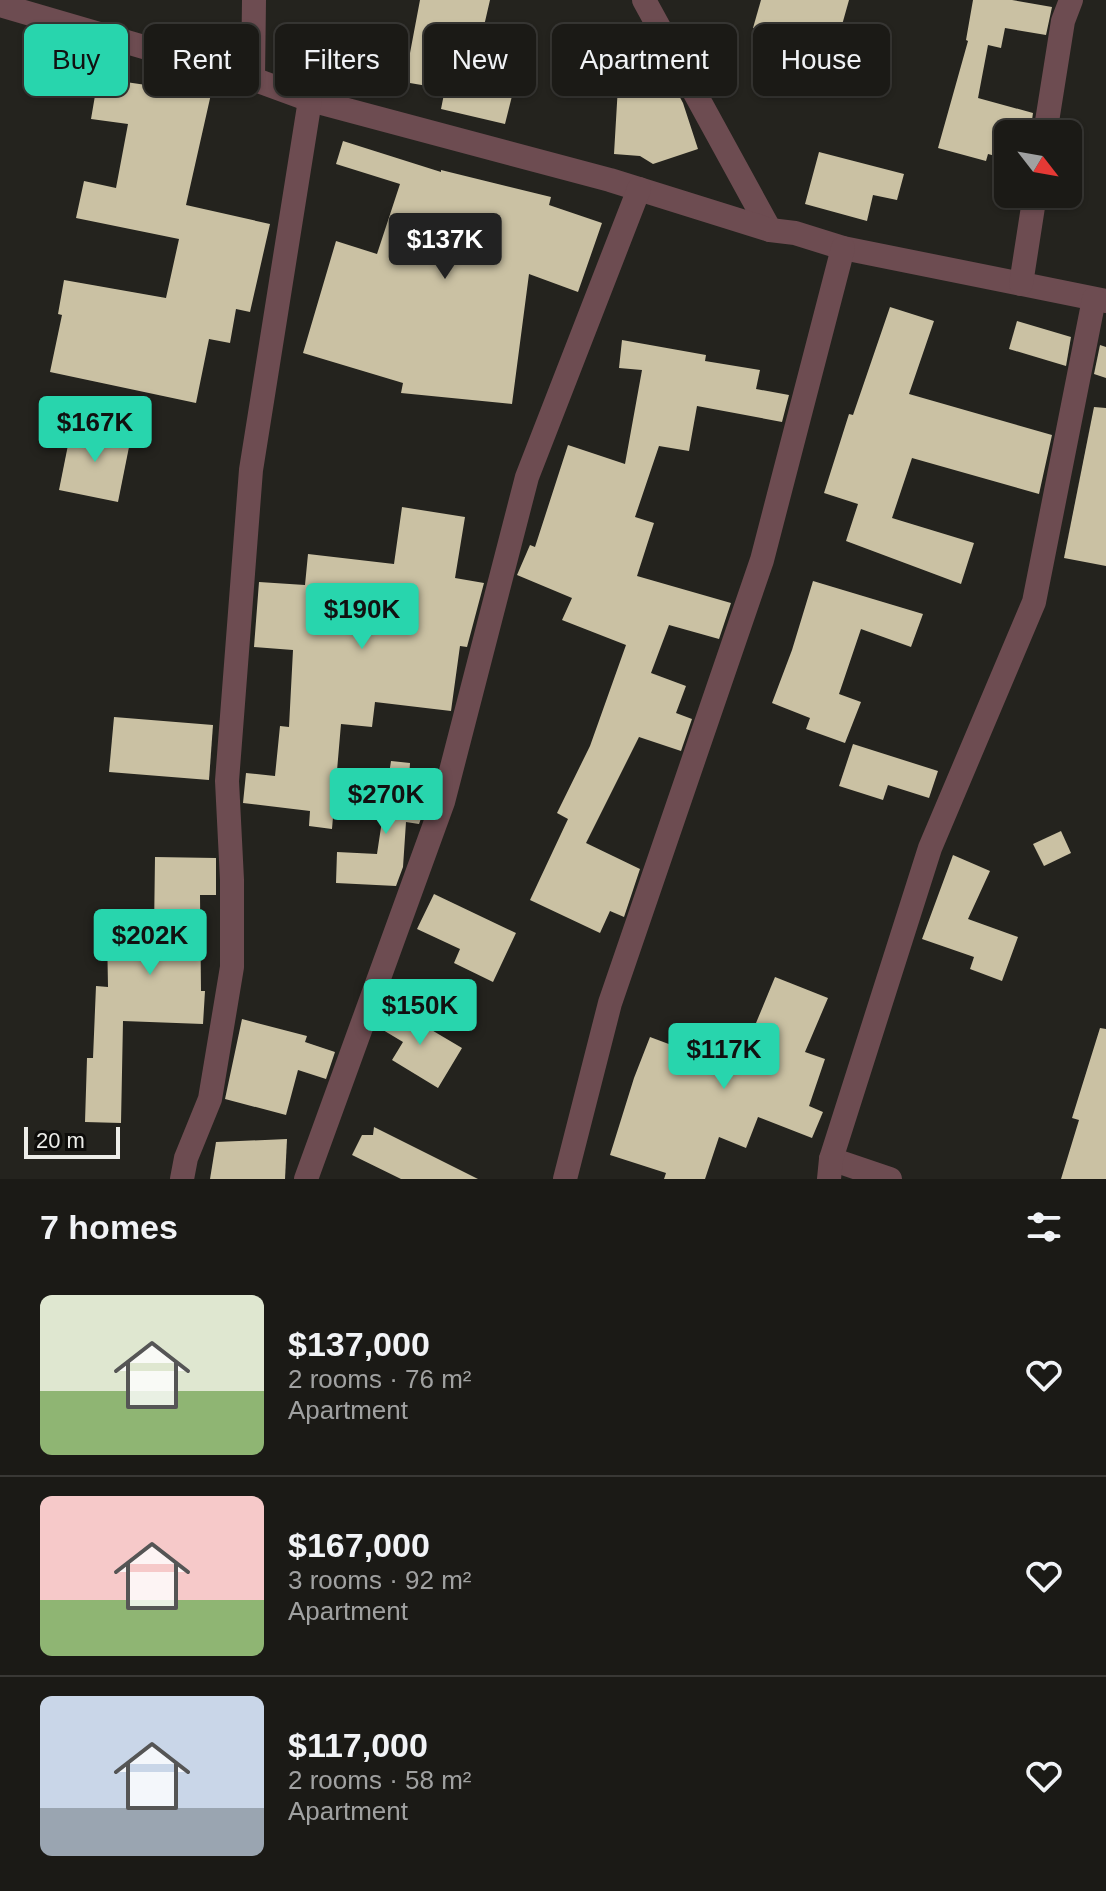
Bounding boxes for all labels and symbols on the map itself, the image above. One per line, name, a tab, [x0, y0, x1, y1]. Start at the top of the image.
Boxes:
north arrow	[994, 120, 1082, 208]
pin: $137K	[389, 213, 501, 281]
pin: $167K	[39, 396, 151, 464]
pin: $190K	[306, 583, 418, 651]
pin: $270K	[330, 768, 442, 836]
pin: $202K	[94, 909, 206, 977]
pin: $150K	[364, 979, 476, 1047]
pin: $117K	[668, 1023, 780, 1091]
scale bar	[24, 1123, 120, 1159]

